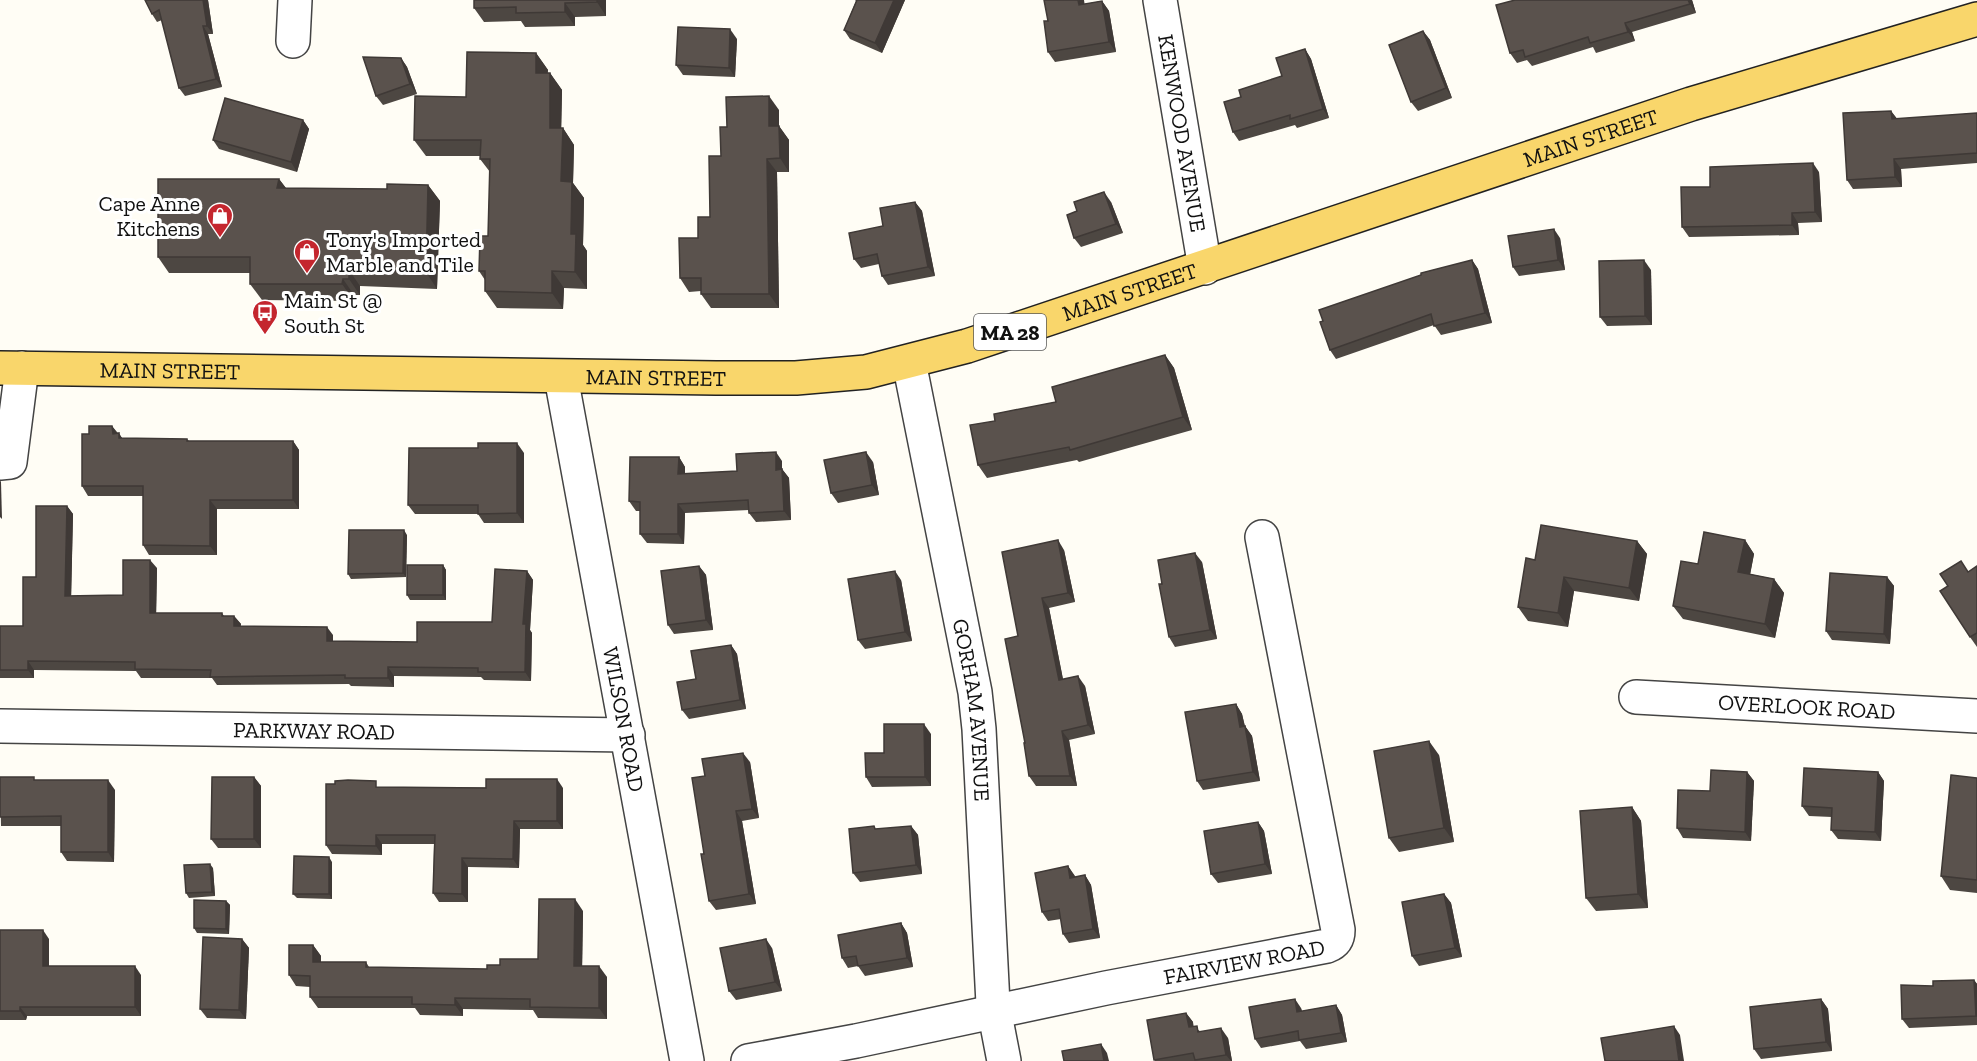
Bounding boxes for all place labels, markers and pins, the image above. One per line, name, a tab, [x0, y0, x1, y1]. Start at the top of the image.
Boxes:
place label: Cape Anne Kitchens	[99, 190, 200, 242]
shop icon: Cape Anne Kitchens	[205, 201, 235, 239]
place label: Tony's Imported Marble and Tile	[326, 226, 481, 278]
shop icon: Tony's Imported Marble and Tile	[292, 237, 322, 275]
place label: Main St @ South St	[284, 287, 382, 339]
bus stop icon: Main St @ South St	[250, 298, 280, 336]

